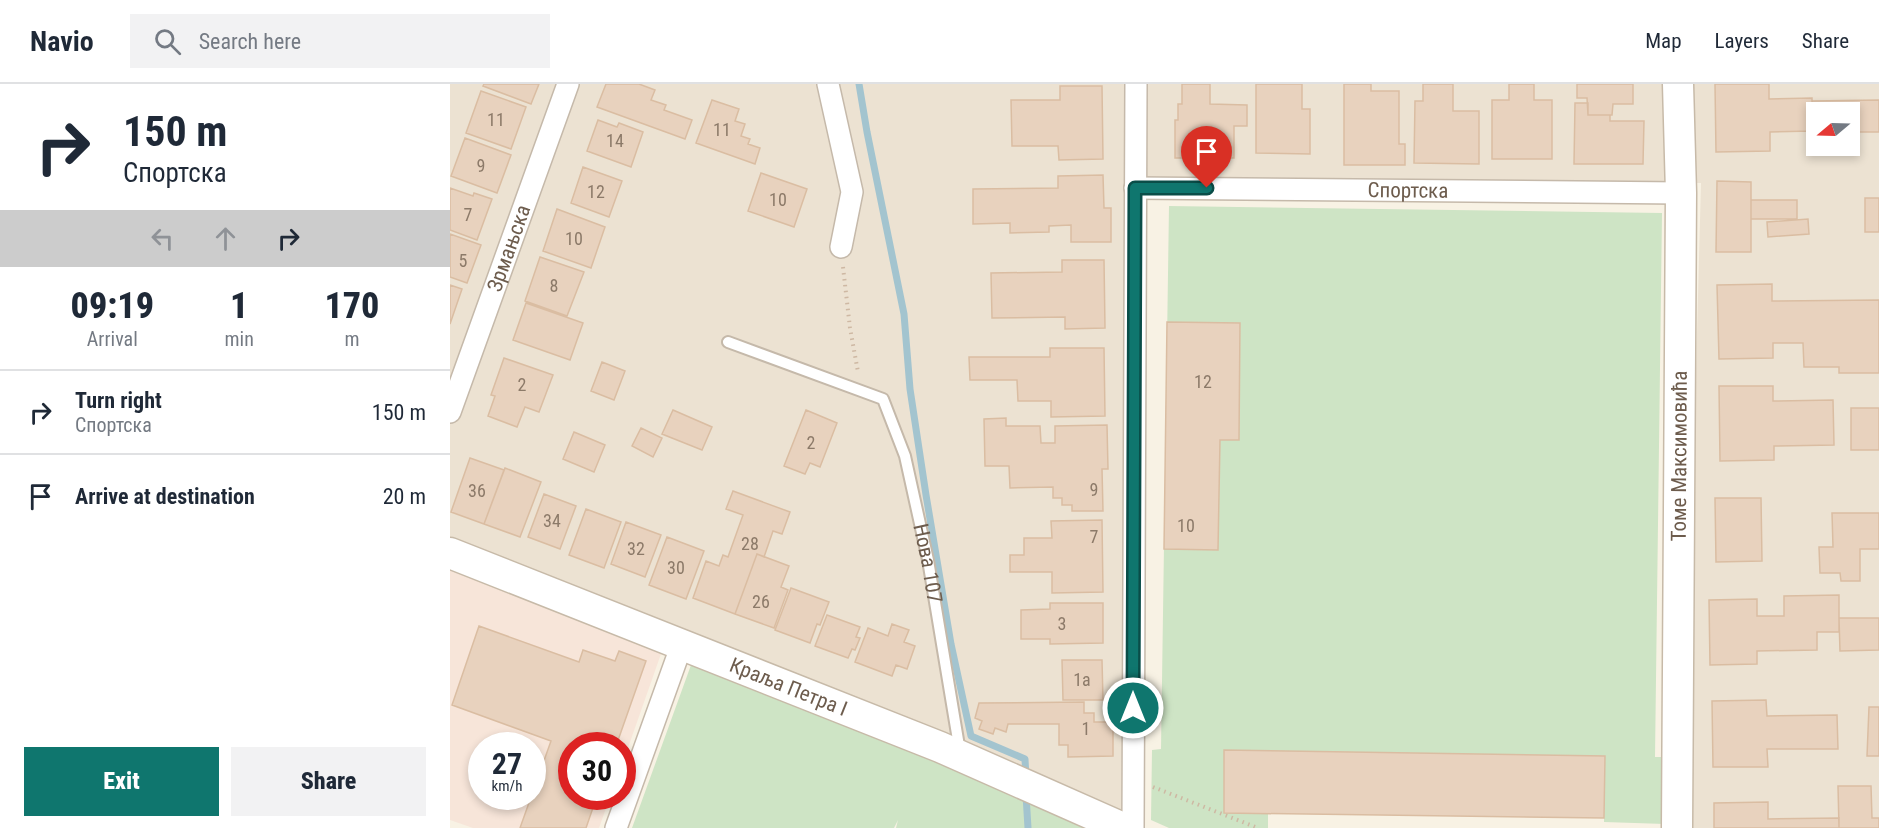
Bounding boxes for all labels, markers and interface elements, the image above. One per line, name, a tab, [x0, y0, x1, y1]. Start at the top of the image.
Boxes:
search box	[130, 14, 550, 68]
text: Navio	[30, 25, 94, 58]
icon: search	[151, 25, 184, 58]
text: Search here	[199, 29, 301, 54]
text: Map	[1645, 29, 1682, 53]
text: Layers	[1715, 29, 1769, 53]
text: Share	[1802, 29, 1849, 53]
north arrow	[1806, 102, 1860, 156]
map controls	[1806, 102, 1860, 156]
text: 150 m	[123, 107, 228, 156]
icon: right	[24, 108, 102, 186]
house number: 11	[487, 109, 505, 130]
house number: 11	[713, 119, 731, 140]
pin	[1181, 126, 1232, 188]
house number: 14	[606, 130, 624, 151]
icon: arrive	[1190, 135, 1223, 168]
house number: 9	[477, 155, 485, 176]
text: Спортска	[123, 157, 227, 189]
street label: Спортска	[1368, 178, 1448, 203]
house number: 12	[587, 181, 605, 202]
house number: 10	[769, 189, 787, 210]
street label: Зрмањска	[482, 202, 535, 295]
house number: 7	[464, 204, 473, 225]
icon: left	[146, 222, 179, 255]
icon: ahead	[209, 222, 242, 255]
icon: right	[272, 222, 305, 255]
house number: 10	[565, 228, 583, 249]
house number: 5	[459, 250, 468, 271]
house number: 8	[550, 275, 558, 296]
text: 09:19	[71, 285, 154, 327]
text: 1	[230, 285, 248, 327]
text: 170	[324, 285, 379, 327]
text: Arrival	[87, 327, 138, 351]
text: min	[225, 327, 254, 351]
text: m	[344, 327, 359, 351]
street label: Томе Максимовића	[1667, 370, 1692, 542]
house number: 12	[1194, 371, 1212, 392]
house number: 2	[518, 374, 527, 395]
text: Turn right	[75, 388, 162, 413]
icon: right	[24, 396, 57, 429]
text: 150 m	[372, 400, 426, 425]
text: Спортска	[75, 413, 152, 437]
house number: 2	[807, 432, 816, 453]
house number: 9	[1090, 479, 1098, 500]
icon: arrive	[24, 480, 57, 513]
house number: 36	[468, 480, 486, 501]
text: Arrive at destination	[75, 484, 255, 509]
text: 20 m	[383, 484, 426, 509]
house number: 34	[543, 510, 561, 531]
house number: 10	[1177, 515, 1195, 536]
street label: Нова 107	[908, 521, 947, 605]
house number: 7	[1090, 526, 1099, 547]
house number: 28	[741, 533, 759, 554]
house number: 32	[627, 538, 645, 559]
house number: 30	[667, 557, 685, 578]
house number: 26	[752, 591, 770, 612]
house number: 3	[1058, 613, 1066, 634]
street label: Краља Петра I	[726, 653, 851, 721]
house number: 1a	[1073, 669, 1091, 690]
position arrow	[1101, 676, 1165, 740]
house number: 1	[1082, 718, 1090, 739]
speed limit sign: 30	[558, 732, 636, 810]
text: 27	[492, 746, 522, 781]
button: Exit	[24, 747, 219, 816]
button: Share	[231, 747, 426, 816]
text: km/h	[492, 777, 522, 795]

